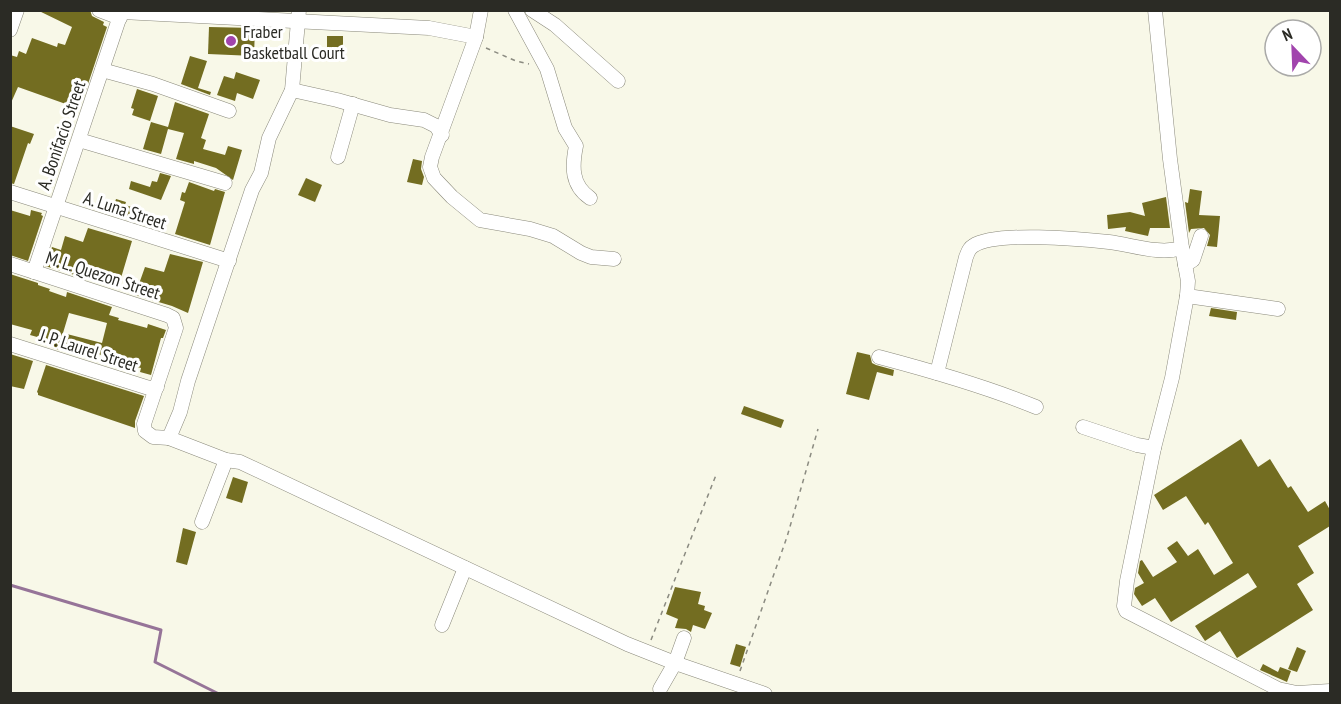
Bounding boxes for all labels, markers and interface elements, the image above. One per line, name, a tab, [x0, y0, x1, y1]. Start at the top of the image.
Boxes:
north arrow	[1263, 18, 1323, 78]
place label: Fraber Basketball Court	[243, 20, 345, 64]
text: N	[1279, 23, 1295, 45]
marker: Fraber Basketball Court	[224, 34, 238, 48]
street label: A. Bonifacio Street	[32, 77, 90, 193]
street label: A. Luna Street	[81, 186, 169, 234]
street label: M. L. Quezon Street	[43, 246, 163, 304]
street label: J. P. Laurel Street	[36, 323, 141, 377]

